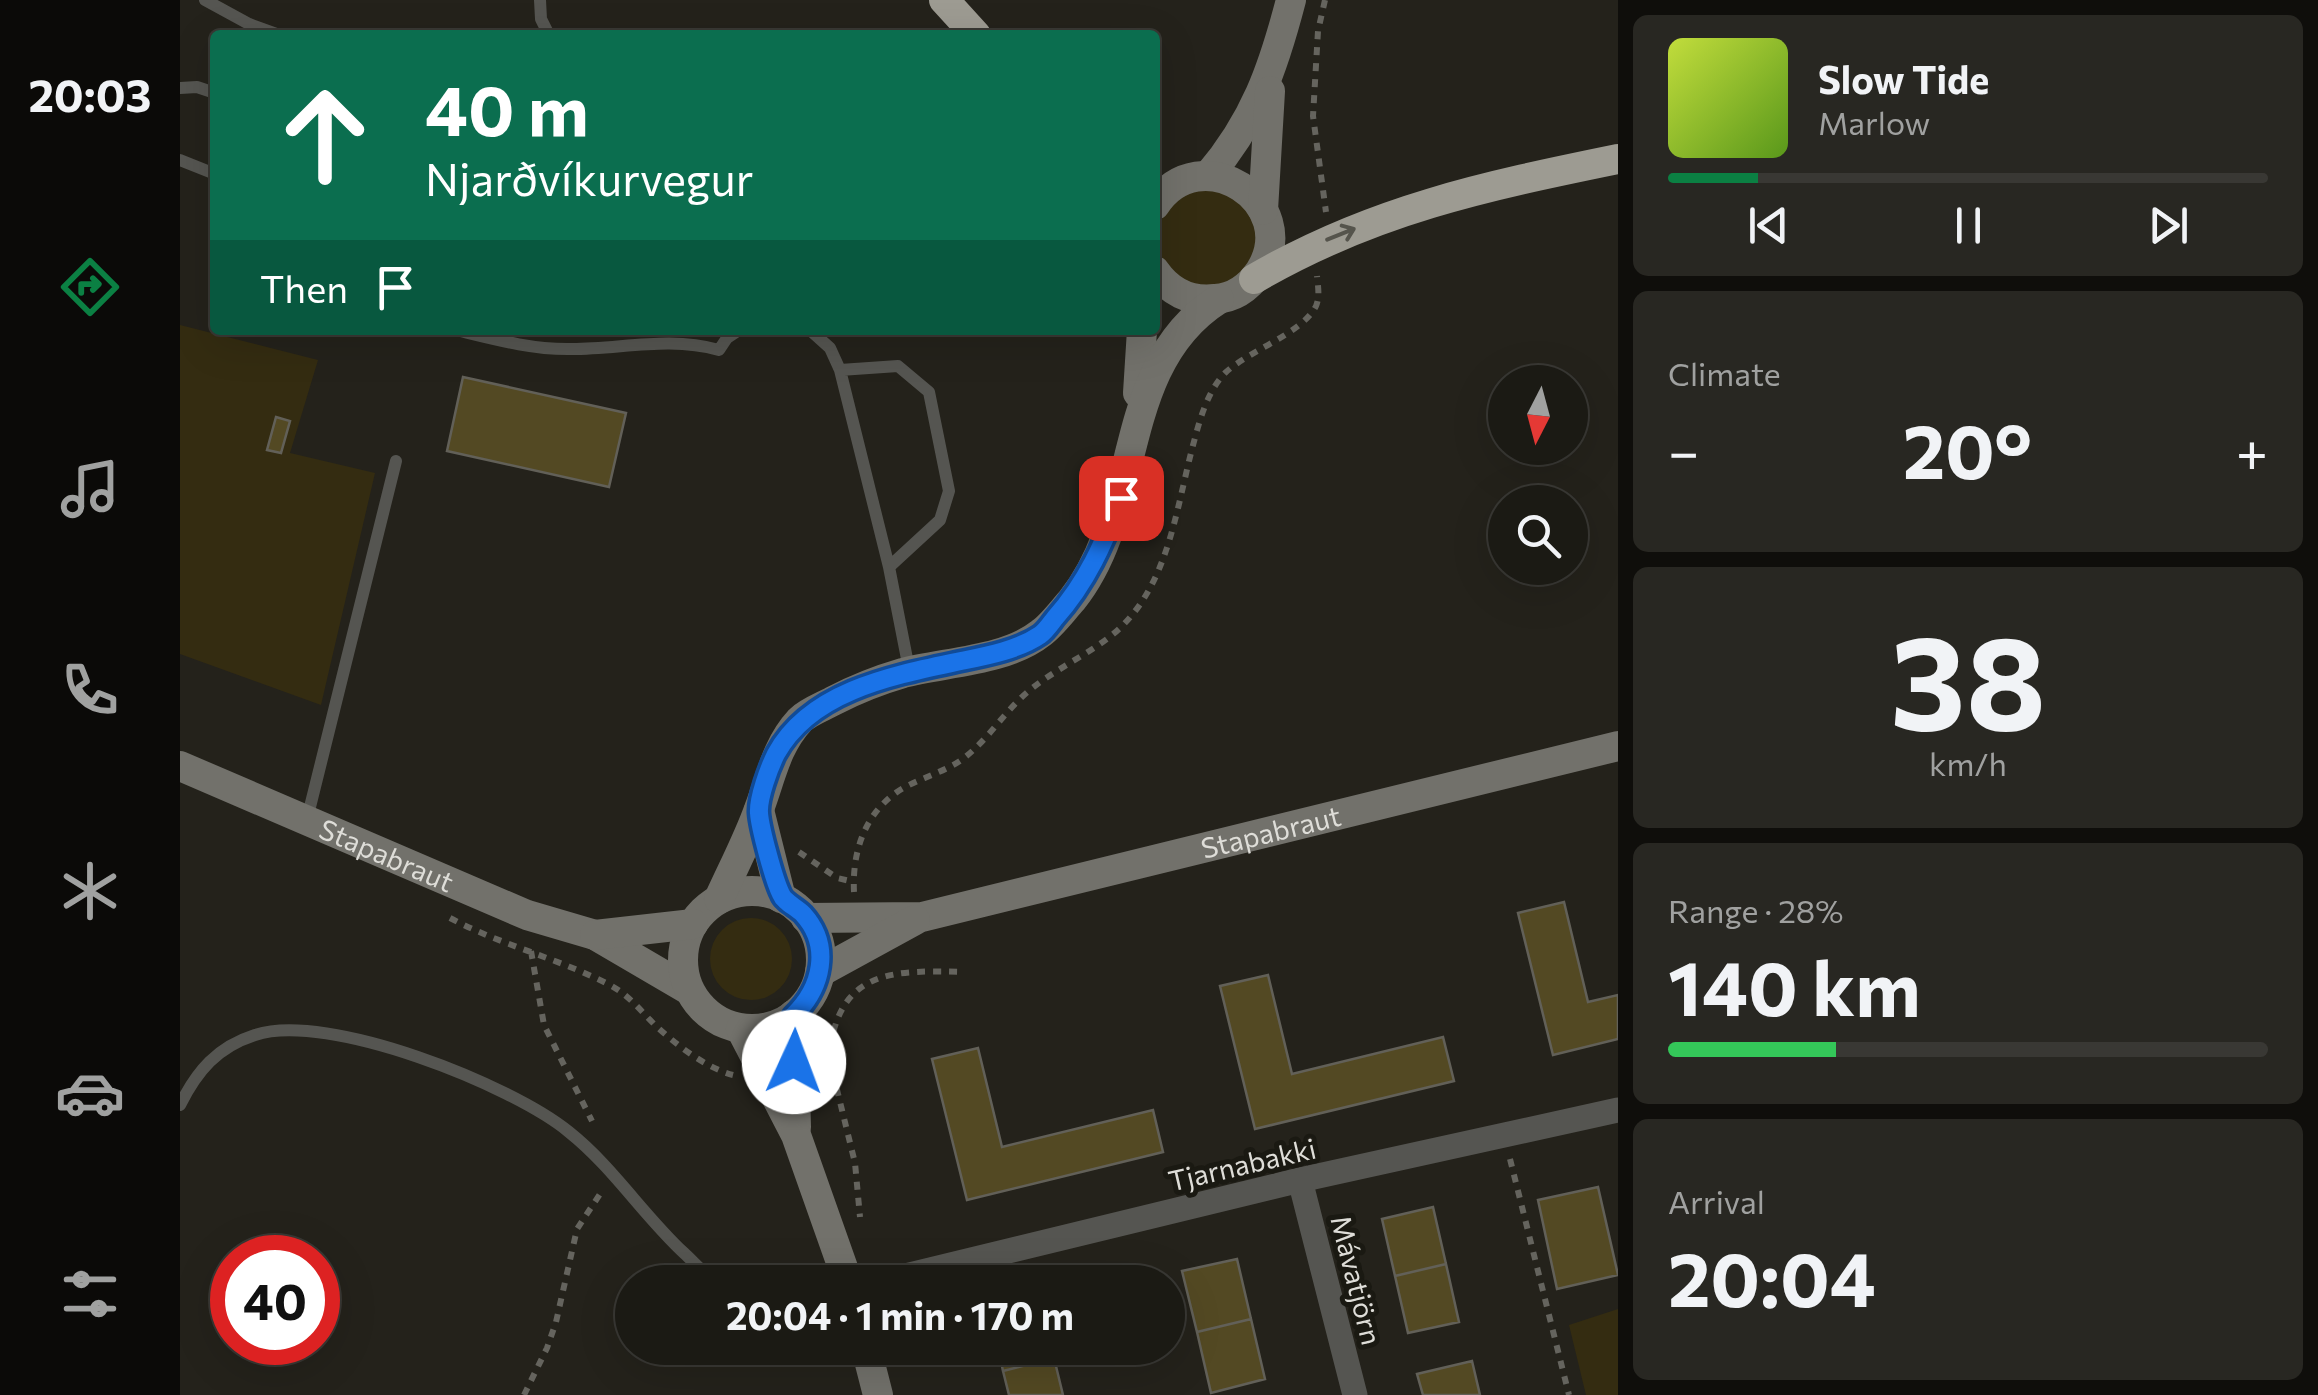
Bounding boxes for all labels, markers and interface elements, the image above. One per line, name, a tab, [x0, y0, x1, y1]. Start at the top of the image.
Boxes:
text: Slow Tide	[1818, 55, 1989, 102]
text: 40 m	[425, 65, 589, 150]
text: 20:03	[29, 66, 151, 121]
icon: ahead	[260, 70, 390, 200]
text: Marlow	[1818, 102, 1930, 142]
text: Njarðvíkurvegur	[425, 150, 754, 205]
icon: previous	[1741, 198, 1796, 253]
icon: pause	[1941, 198, 1996, 253]
icon: next	[2141, 198, 2196, 253]
one-way arrow	[1325, 224, 1355, 242]
icon: directions	[55, 252, 125, 322]
icon: arrive	[368, 260, 423, 315]
text: Then	[260, 264, 348, 311]
text: Climate	[1668, 353, 1781, 393]
north arrow	[1488, 365, 1588, 465]
map controls	[1488, 365, 1588, 585]
text: 20°	[1903, 403, 2032, 494]
text: −	[1668, 416, 1699, 483]
text: +	[2236, 416, 2268, 483]
icon: music	[55, 454, 125, 524]
pin	[1079, 456, 1164, 541]
icon: arrive	[1094, 471, 1149, 526]
button: search	[1488, 485, 1588, 585]
text: 38	[1890, 598, 2046, 757]
icon: phone	[55, 655, 125, 725]
text: km/h	[1929, 743, 2007, 783]
street label: Stapabraut	[1197, 798, 1344, 865]
street label: Stapabraut	[314, 811, 459, 899]
icon: climate	[55, 856, 125, 926]
text: Range · 28%	[1668, 890, 1843, 930]
text: 140 km	[1668, 940, 1921, 1031]
position arrow	[742, 1010, 846, 1114]
icon: car	[55, 1058, 125, 1128]
street label: Tjarnabakki	[1165, 1131, 1319, 1197]
text: Arrival	[1668, 1181, 1765, 1221]
street label: Mávatjörn	[1325, 1212, 1389, 1348]
text: 20:04	[1668, 1231, 1876, 1322]
speed limit sign: 40	[210, 1235, 340, 1365]
icon: filters	[55, 1259, 125, 1329]
text: 20:04 · 1 min · 170 m	[726, 1291, 1074, 1338]

